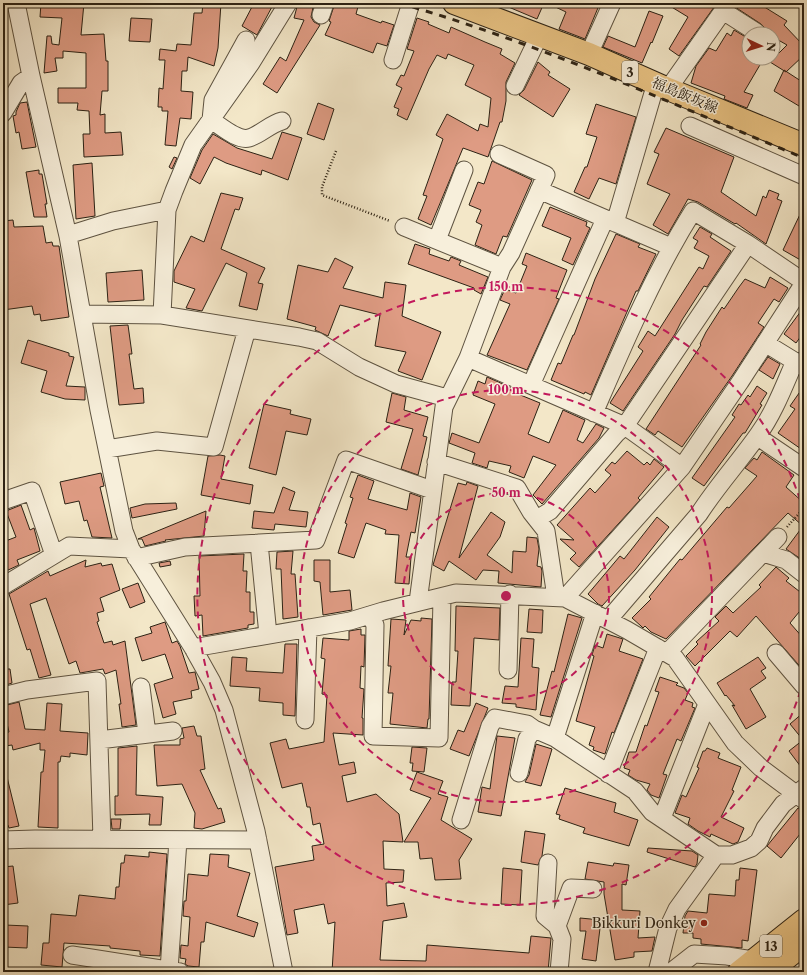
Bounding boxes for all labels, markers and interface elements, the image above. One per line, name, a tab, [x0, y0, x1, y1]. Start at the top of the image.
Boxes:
north arrow	[741, 26, 781, 66]
text: N	[764, 41, 778, 52]
road number: 3	[622, 61, 638, 83]
street label: 福島飯坂線	[649, 73, 721, 117]
text: 150 m	[489, 279, 523, 294]
text: 100 m	[488, 382, 524, 397]
text: 50 m	[491, 485, 521, 500]
centre of rings	[499, 589, 513, 603]
place label: Bikkuri Donkey	[592, 914, 696, 932]
marker: Bikkuri Donkey	[699, 918, 709, 928]
road number: 13	[760, 935, 782, 957]

